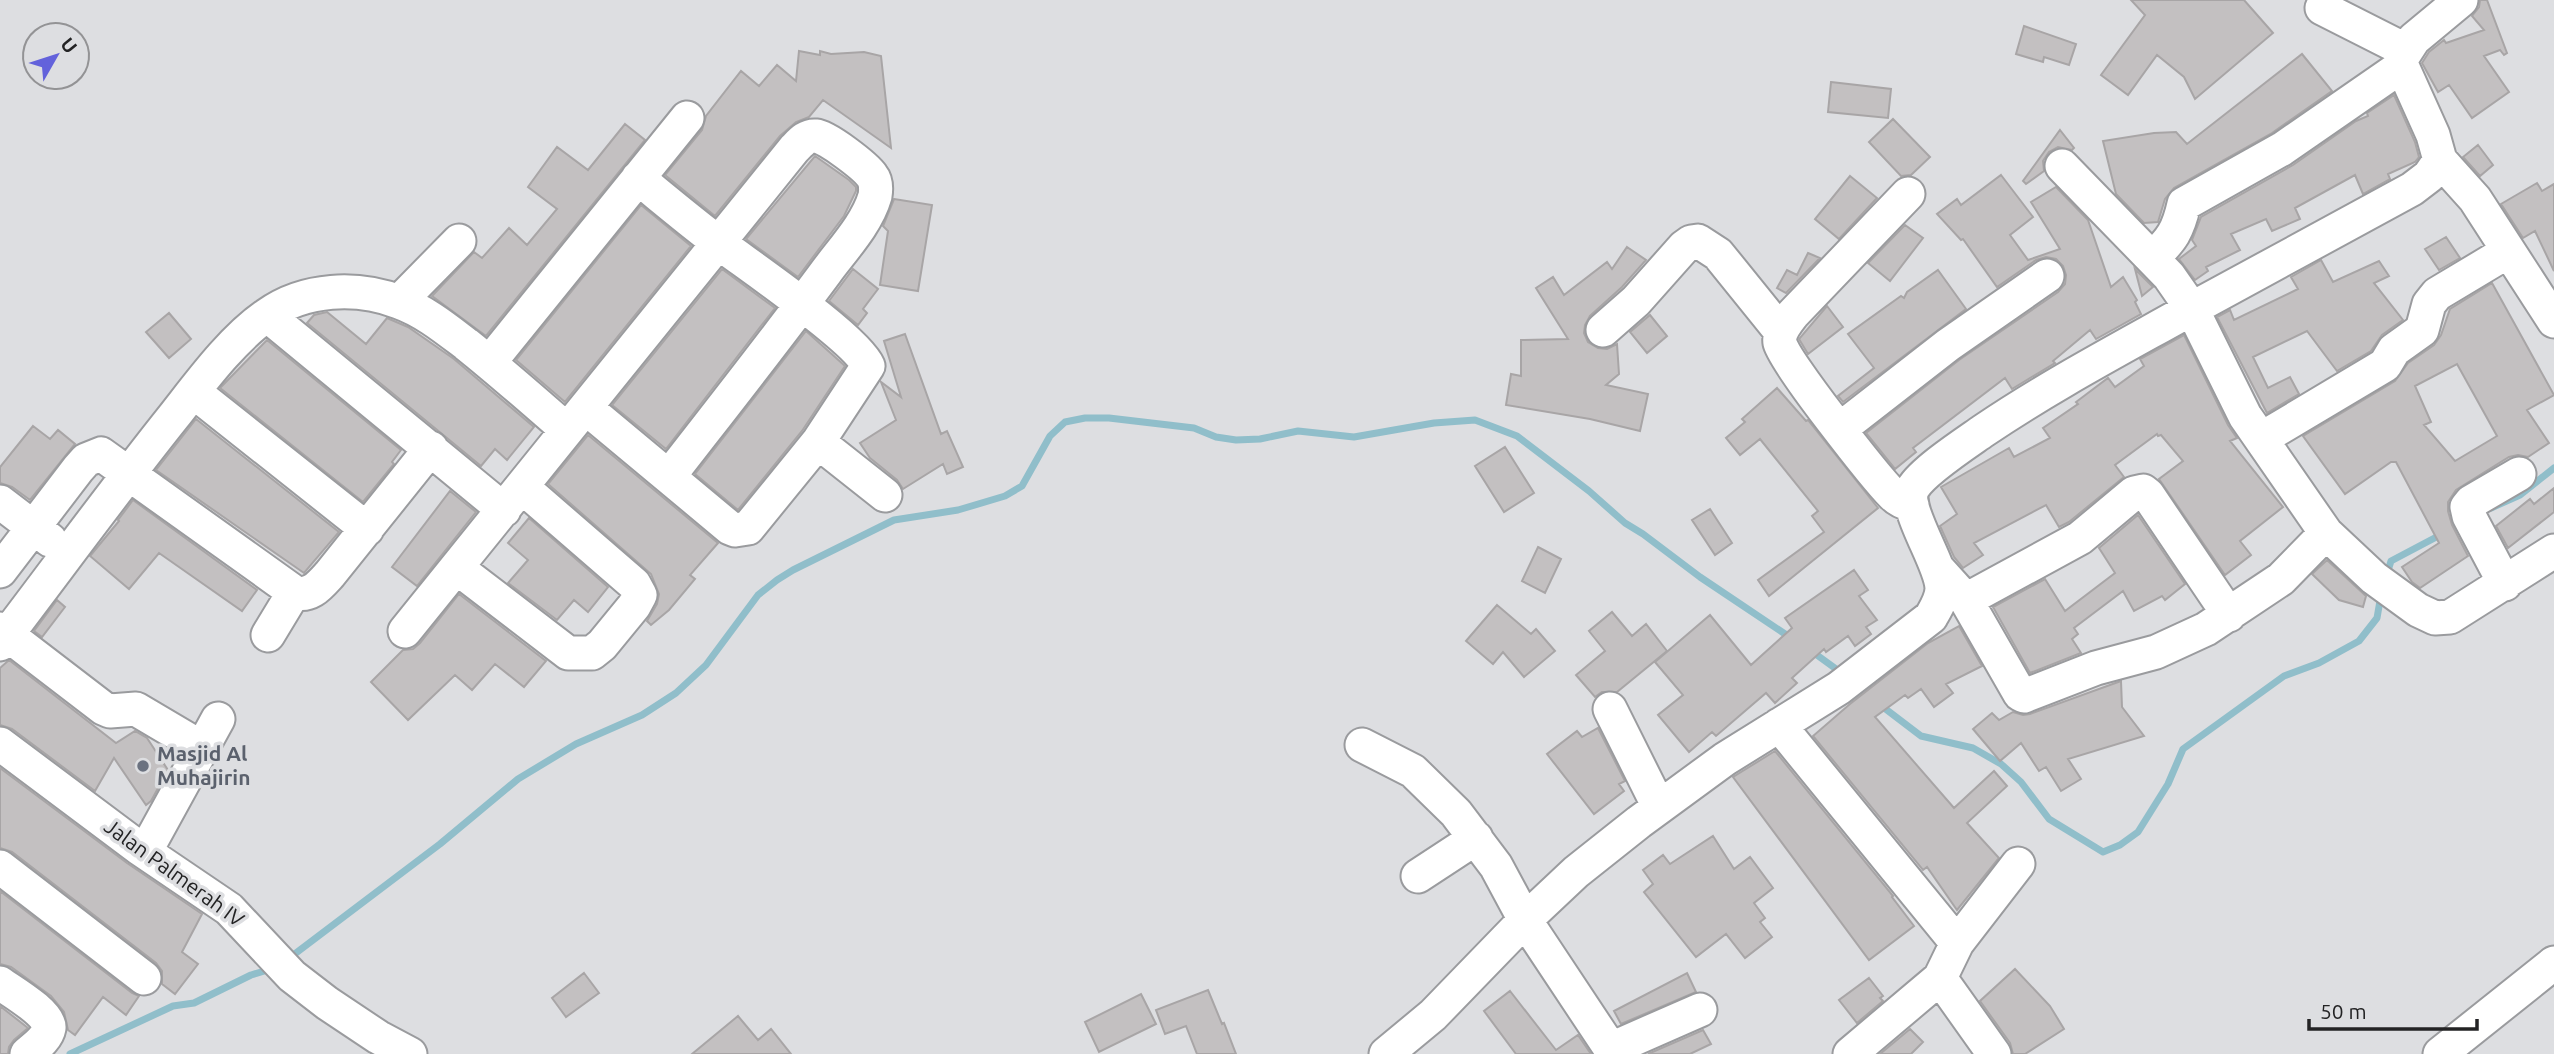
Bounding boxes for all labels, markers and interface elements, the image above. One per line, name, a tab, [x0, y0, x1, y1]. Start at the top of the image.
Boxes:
north arrow	[21, 21, 91, 91]
text: U	[56, 33, 82, 57]
place label: Masjid Al Muhajirin	[157, 741, 250, 789]
marker: Masjid Al Muhajirin	[135, 758, 151, 774]
street label: Jalan Palmerah IV	[100, 813, 250, 931]
scale bar	[2309, 988, 2477, 1032]
text: 50 m	[2320, 999, 2367, 1023]

